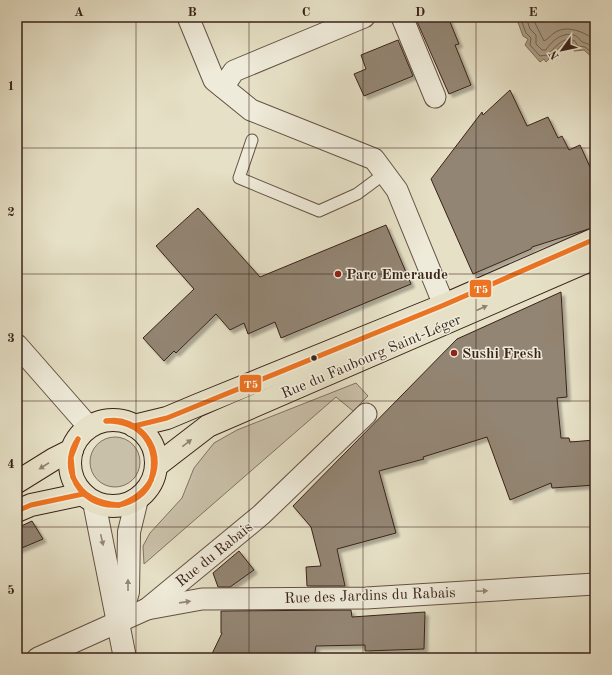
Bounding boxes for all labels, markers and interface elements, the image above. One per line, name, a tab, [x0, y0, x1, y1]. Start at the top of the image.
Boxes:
text: A	[74, 6, 84, 19]
text: B	[187, 6, 197, 19]
text: C	[302, 6, 310, 19]
text: D	[415, 6, 425, 19]
text: E	[529, 6, 538, 19]
north arrow	[542, 30, 582, 70]
text: N	[548, 48, 562, 61]
text: 1	[7, 80, 15, 93]
text: 2	[7, 206, 15, 219]
place label: Parc Emeraude	[346, 268, 448, 283]
marker: Parc Emeraude	[333, 269, 343, 279]
line badge: T5	[469, 279, 492, 298]
text: T5	[474, 285, 488, 296]
one-way arrow	[477, 304, 489, 310]
street label: Rue du Faubourg Saint-Léger	[279, 313, 464, 402]
text: 3	[7, 332, 15, 345]
place label: Sushi Fresh	[462, 347, 542, 362]
marker: Sushi Fresh	[449, 348, 459, 358]
unlabelled marker	[309, 353, 319, 363]
line badge: T5	[239, 374, 262, 393]
text: T5	[244, 380, 258, 391]
one-way arrow	[181, 438, 192, 447]
text: 4	[7, 458, 15, 471]
one-way arrow	[38, 462, 50, 469]
street label: Rue du Rabais	[174, 520, 256, 590]
one-way arrow	[100, 533, 106, 546]
one-way arrow	[125, 578, 131, 591]
text: 5	[7, 584, 15, 597]
street label: Rue des Jardins du Rabais	[284, 586, 456, 607]
one-way arrow	[476, 588, 488, 595]
one-way arrow	[179, 599, 191, 605]

